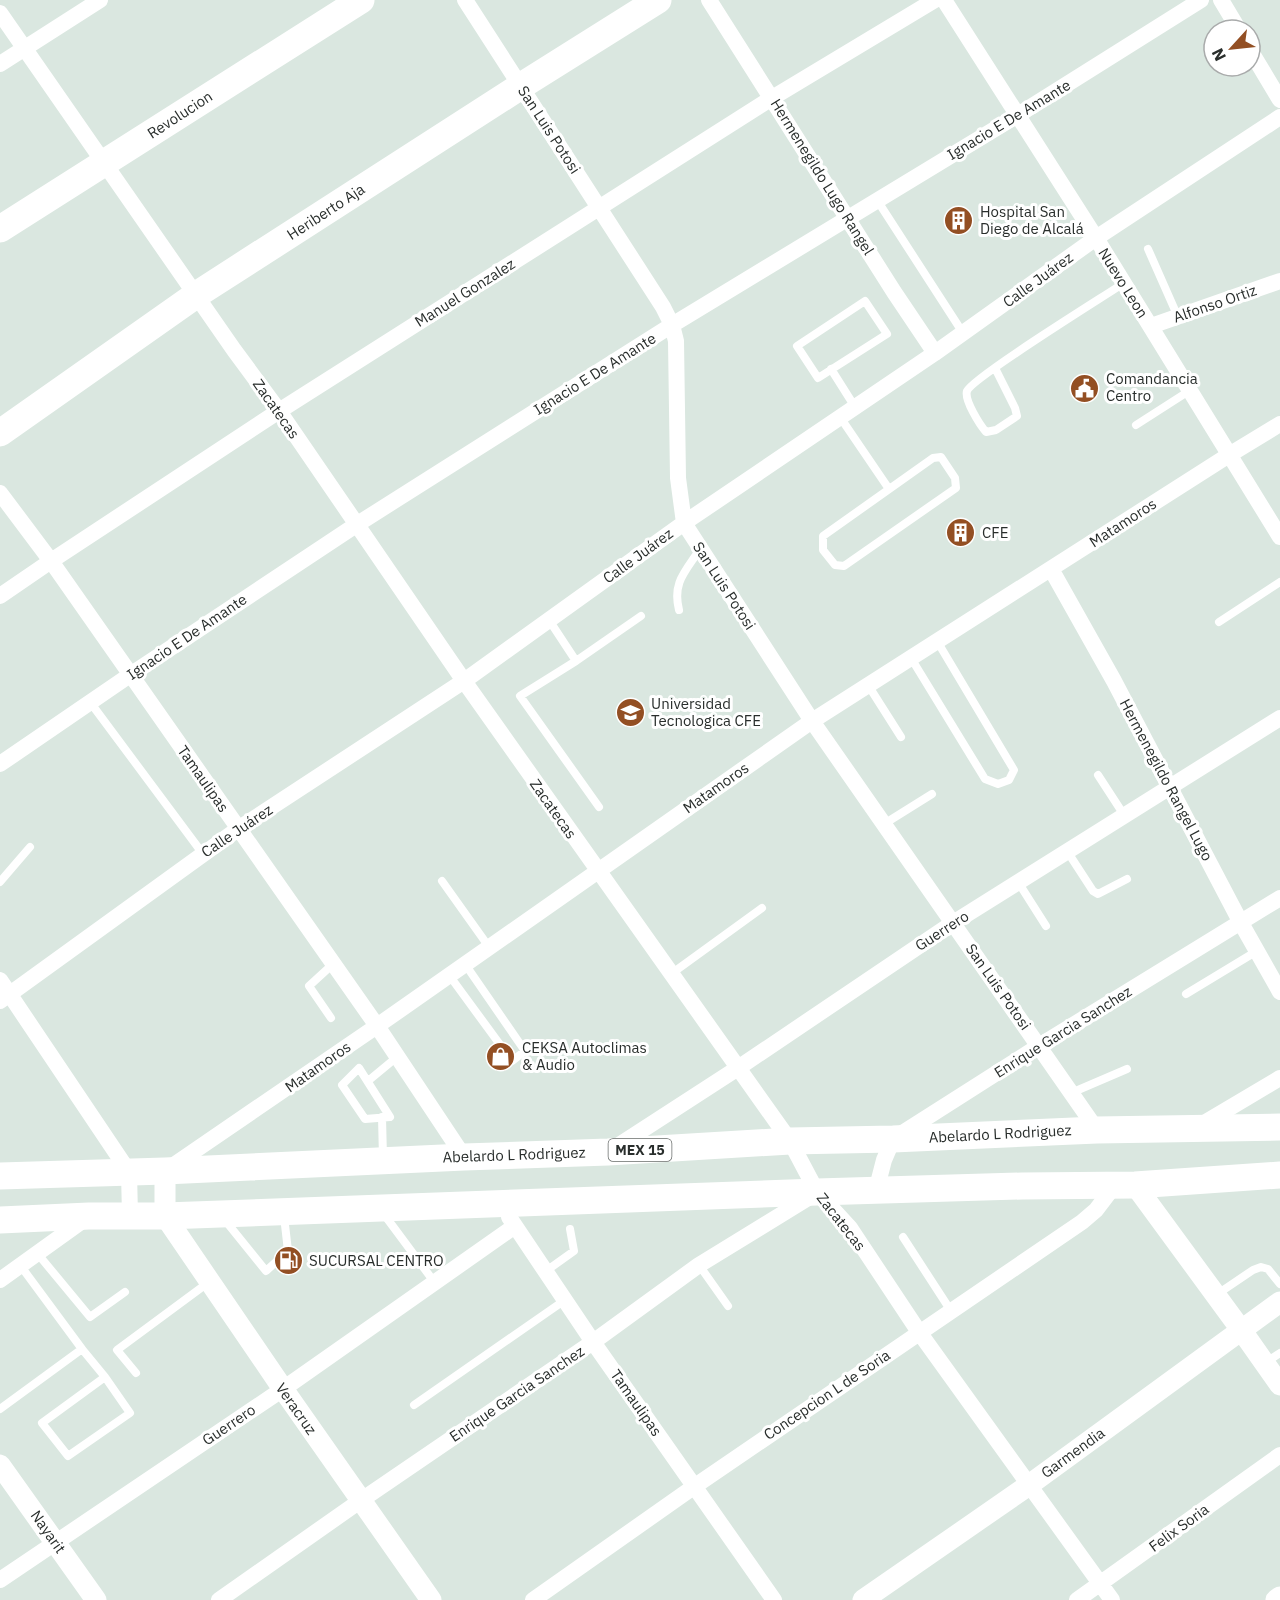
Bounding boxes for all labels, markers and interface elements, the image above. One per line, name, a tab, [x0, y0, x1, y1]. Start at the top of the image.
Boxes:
north arrow	[1202, 18, 1262, 78]
text: N	[1207, 45, 1230, 65]
street label: Ignacio E De Amante	[944, 75, 1074, 164]
street label: San Luis Potosi	[514, 82, 585, 177]
street label: Revolucion	[144, 86, 216, 143]
street label: Hermenegildo Lugo Rangel	[767, 95, 878, 258]
street label: Heriberto Aja	[283, 179, 368, 244]
place label: Hospital San Diego de Alcalá	[980, 202, 1084, 238]
building icon: Hospital San Diego de Alcalá	[943, 205, 975, 237]
street label: Nuevo Leon	[1094, 244, 1152, 321]
street label: Calle Juárez	[999, 248, 1076, 311]
street label: Manuel Gonzalez	[411, 254, 518, 331]
street label: Alfonso Ortiz	[1171, 280, 1259, 327]
street label: Ignacio E De Amante	[530, 328, 659, 419]
place label: Comandancia Centro	[1106, 369, 1198, 405]
public building icon: Comandancia Centro	[1069, 372, 1101, 404]
street label: Zacatecas	[249, 375, 304, 442]
street label: Matamoros	[1086, 494, 1160, 551]
building icon: CFE	[945, 517, 977, 549]
place label: CFE	[982, 523, 1008, 542]
street label: Calle Juárez	[599, 524, 676, 587]
street label: San Luis Potosi	[689, 538, 760, 633]
street label: Ignacio E De Amante	[123, 589, 250, 684]
place label: Universidad Tecnologica CFE	[651, 694, 761, 730]
street label: Hermenegildo Rangel Lugo	[1116, 696, 1217, 864]
school or university icon: Universidad Tecnologica CFE	[614, 697, 646, 729]
street label: Tamaulipas	[174, 742, 233, 816]
street label: Matamoros	[679, 758, 752, 817]
street label: Zacatecas	[526, 775, 581, 842]
street label: Calle Juárez	[197, 800, 276, 861]
street label: Guerrero	[911, 906, 972, 955]
street label: San Luis Potosi	[962, 940, 1035, 1034]
street label: Enrique Garcia Sanchez	[990, 981, 1135, 1082]
street label: Matamoros	[281, 1037, 354, 1096]
place label: CEKSA Autoclimas & Audio	[522, 1038, 647, 1074]
shop icon: CEKSA Autoclimas & Audio	[485, 1041, 517, 1073]
street label: Abelardo L Rodriguez	[928, 1120, 1072, 1147]
road number: MEX 15	[608, 1139, 672, 1161]
street label: Abelardo L Rodriguez	[442, 1143, 586, 1166]
street label: Zacatecas	[813, 1189, 870, 1255]
fuel station icon: SUCURSAL CENTRO	[272, 1245, 304, 1277]
place label: SUCURSAL CENTRO	[309, 1251, 444, 1270]
street label: Enrique Garcia Sanchez	[446, 1341, 588, 1446]
street label: Concepcion L de Soria	[760, 1345, 894, 1444]
street label: Tamaulipas	[607, 1366, 666, 1440]
street label: Veracruz	[272, 1379, 321, 1438]
street label: Guerrero	[198, 1400, 259, 1449]
street label: Garmendia	[1037, 1423, 1108, 1482]
street label: Felix Soria	[1145, 1499, 1212, 1556]
street label: Nayarit	[27, 1506, 70, 1557]

